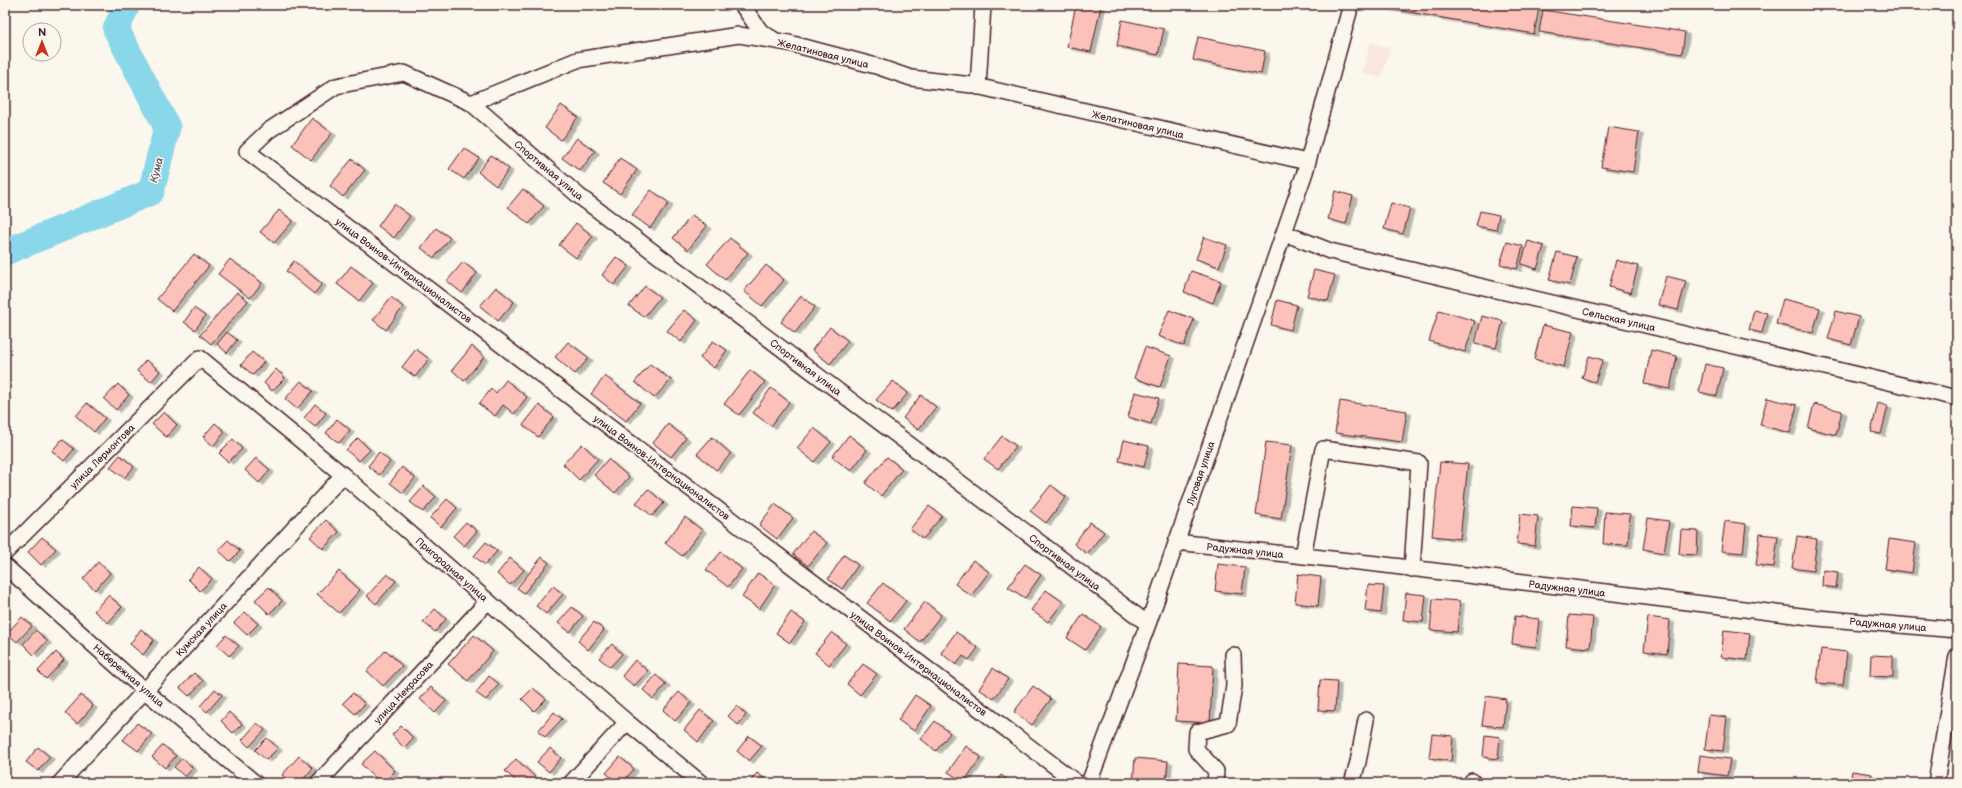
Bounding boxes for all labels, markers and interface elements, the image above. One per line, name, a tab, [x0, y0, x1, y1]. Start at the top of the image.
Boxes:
north arrow	[22, 22, 62, 62]
text: N	[38, 26, 46, 39]
street label: Желатиновая улица	[776, 37, 870, 71]
street label: Желатиновая улица	[1091, 109, 1185, 141]
street label: Спортивная улица	[511, 138, 585, 203]
water label: Кума	[147, 156, 166, 184]
street label: улица Воинов-Интернационалистов	[333, 216, 474, 326]
street label: Сельская улица	[1581, 306, 1657, 334]
street label: Спортивная улица	[767, 337, 843, 399]
street label: улица Воинов-Интернационалистов	[591, 413, 732, 523]
street label: улица Лермонтова	[68, 422, 137, 491]
street label: Луговая улица	[1184, 440, 1218, 508]
street label: Спортивная улица	[1026, 532, 1102, 594]
street label: Пригородная улица	[413, 535, 490, 604]
street label: Радужная улица	[1206, 541, 1284, 561]
street label: Радужная улица	[1528, 578, 1606, 600]
street label: Кумская улица	[174, 600, 230, 659]
street label: улица Воинов-Интернационалистов	[848, 609, 989, 719]
street label: Радужная улица	[1849, 616, 1927, 634]
street label: Набережная улица	[90, 642, 166, 710]
street label: улица Некрасова	[372, 659, 436, 727]

